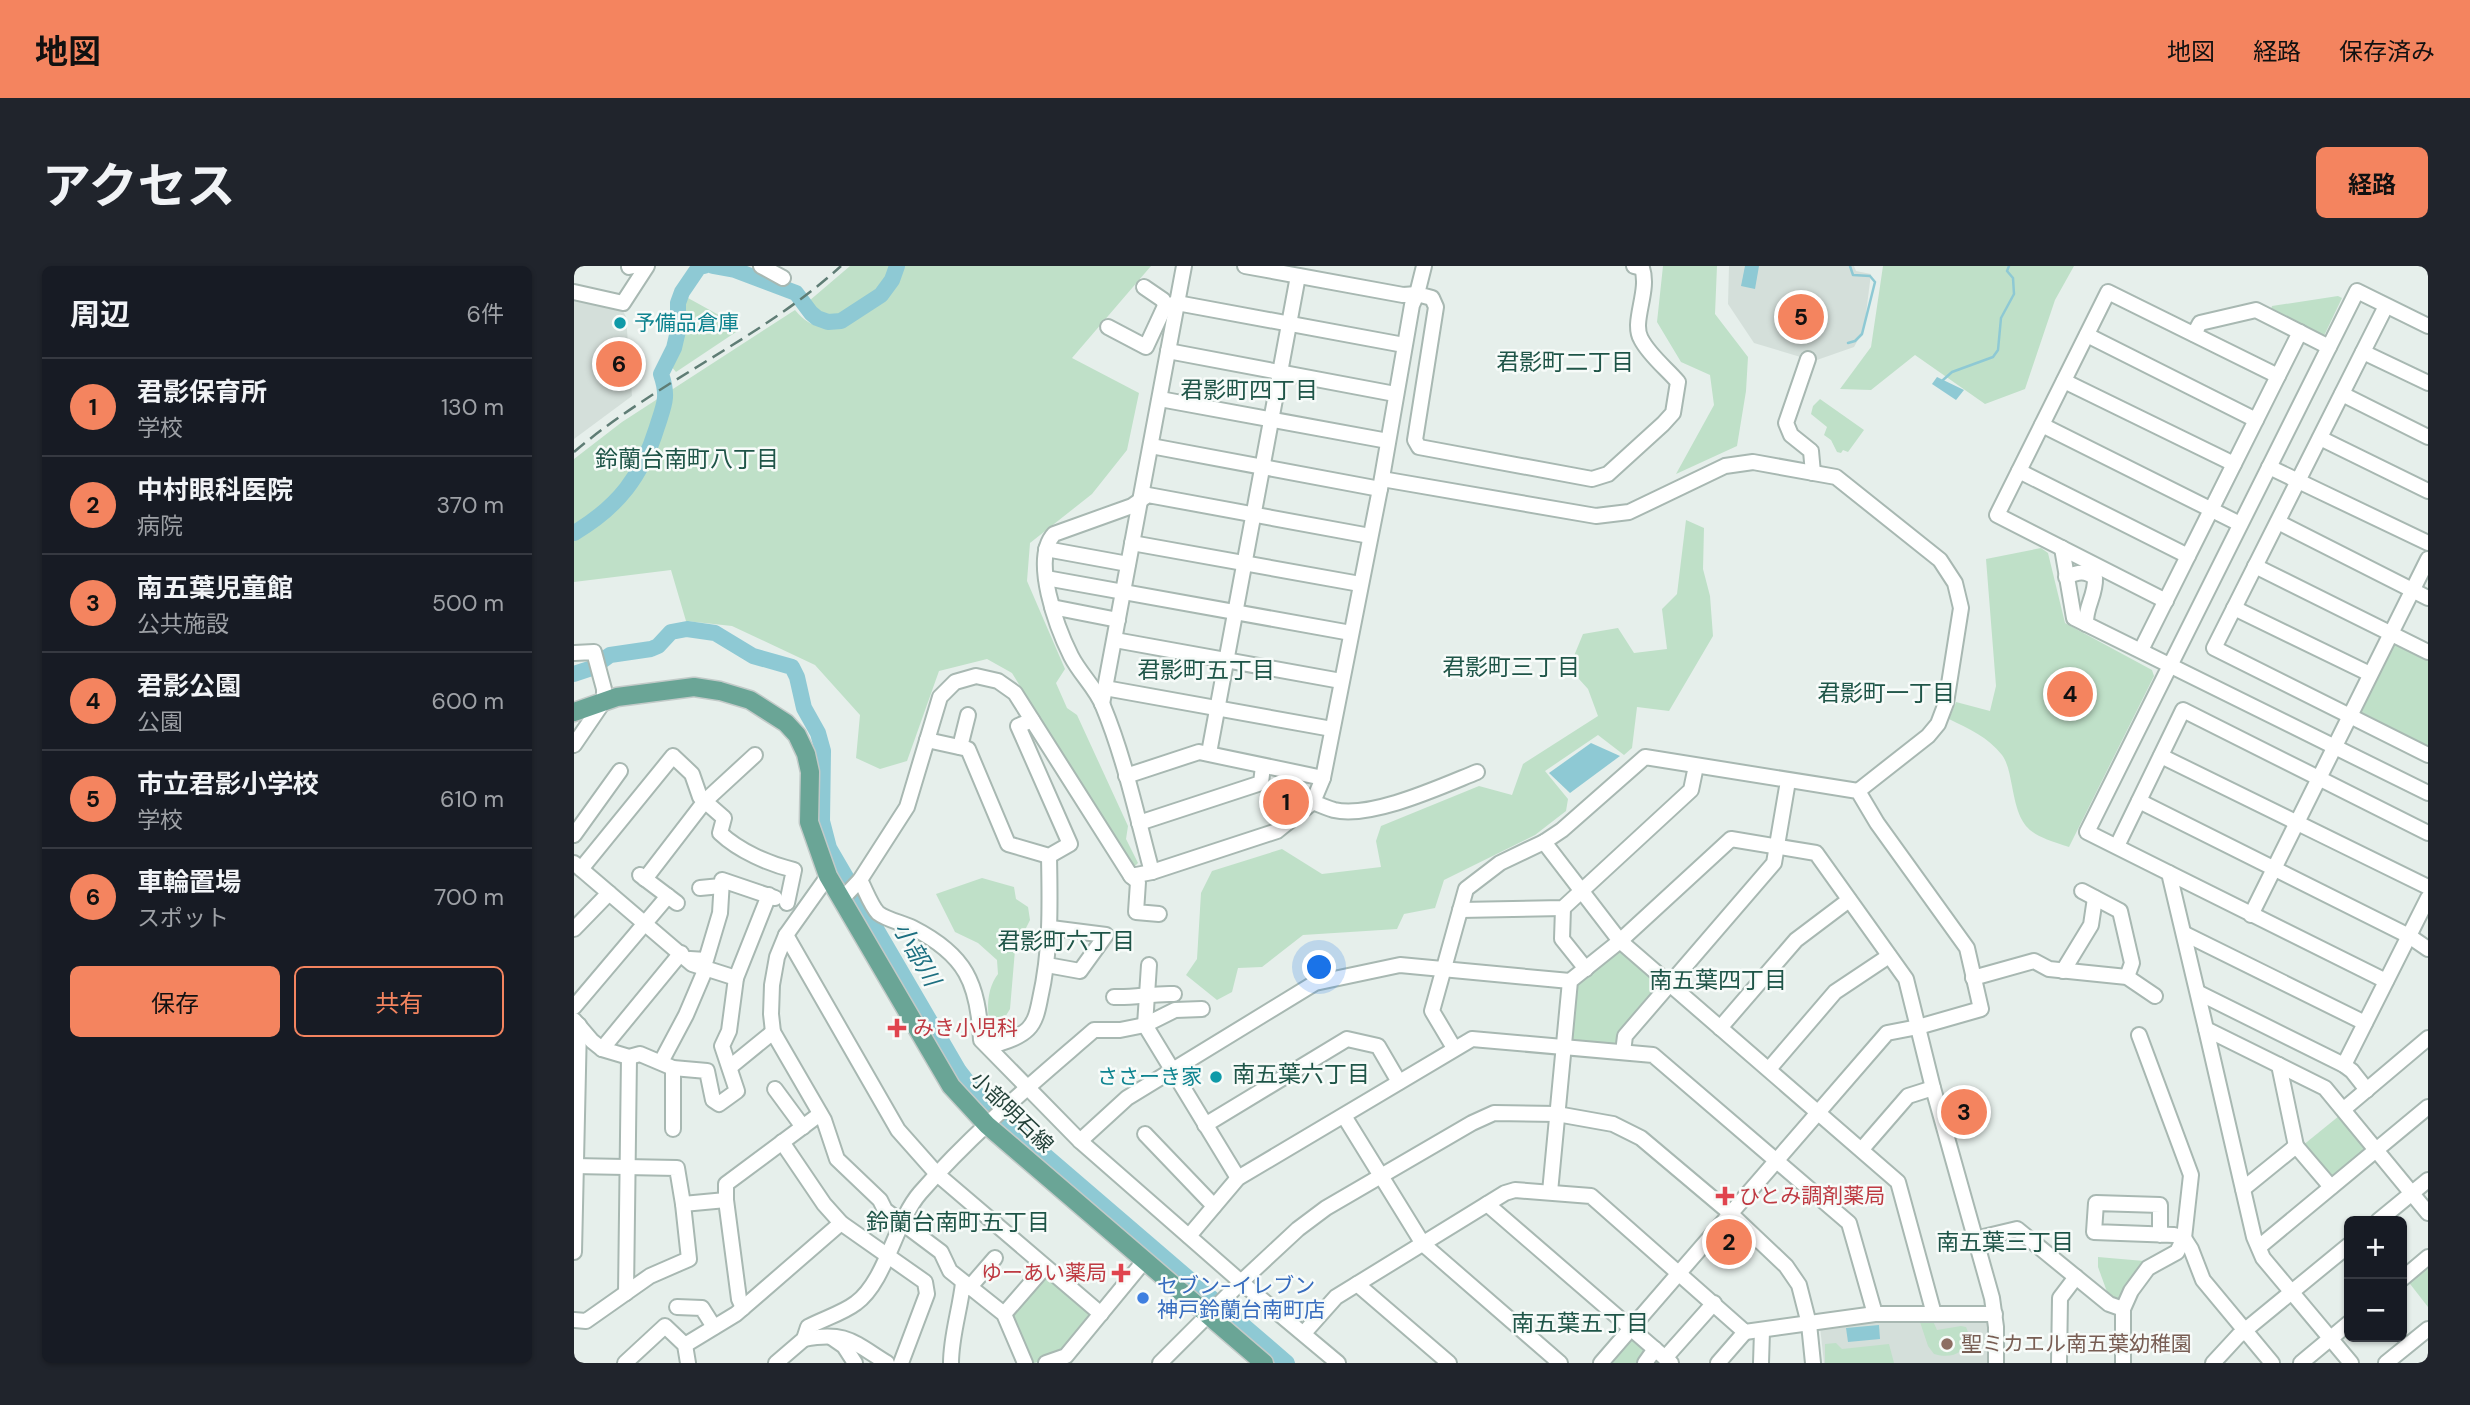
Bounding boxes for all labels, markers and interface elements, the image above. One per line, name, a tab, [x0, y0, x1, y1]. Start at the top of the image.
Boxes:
text: 地図	[35, 30, 101, 73]
text: 地図	[2167, 36, 2215, 67]
text: 経路	[2253, 36, 2301, 67]
text: 保存済み	[2339, 36, 2435, 67]
button: 経路	[2316, 147, 2428, 218]
text: アクセス	[42, 154, 236, 218]
pin: 5	[1778, 291, 1824, 343]
text: 周辺	[70, 295, 130, 334]
text: 6件	[467, 299, 504, 329]
place label: 予備品倉庫	[634, 309, 739, 337]
marker: 予備品倉庫	[612, 315, 628, 331]
pin: 6	[596, 338, 642, 390]
district label: 君影町二丁目	[1496, 347, 1634, 377]
text: 君影保育所	[137, 375, 267, 409]
district label: 君影町四丁目	[1180, 375, 1318, 405]
text: 1	[89, 392, 97, 422]
text: 130 m	[441, 392, 504, 422]
text: 学校	[137, 413, 183, 443]
district label: 鈴蘭台南町八丁目	[595, 444, 779, 474]
text: 中村眼科医院	[137, 473, 293, 507]
text: 2	[86, 490, 100, 520]
text: 370 m	[436, 490, 504, 520]
text: 病院	[137, 511, 183, 541]
text: 南五葉児童館	[137, 571, 293, 605]
text: 3	[86, 588, 100, 618]
text: 500 m	[432, 588, 504, 618]
text: 公共施設	[137, 609, 229, 639]
district label: 君影町三丁目	[1442, 652, 1580, 682]
district label: 君影町五丁目	[1137, 655, 1275, 685]
pin: 4	[2047, 668, 2093, 720]
text: 君影公園	[137, 669, 241, 703]
district label: 君影町一丁目	[1817, 678, 1955, 708]
text: 4	[86, 686, 100, 716]
text: 600 m	[431, 686, 504, 716]
text: 公園	[137, 707, 183, 737]
text: 市立君影小学校	[137, 767, 319, 801]
pin: 1	[1263, 776, 1309, 828]
text: 5	[86, 784, 100, 814]
text: 610 m	[440, 784, 504, 814]
text: 学校	[137, 805, 183, 835]
text: 車輪置場	[137, 865, 241, 899]
text: 6	[86, 882, 100, 912]
text: 700 m	[434, 882, 504, 912]
text: スポット	[137, 903, 229, 933]
water label: 小部川	[887, 917, 949, 994]
district label: 君影町六丁目	[997, 926, 1135, 956]
your location	[1302, 950, 1336, 984]
district label: 南五葉四丁目	[1649, 965, 1787, 995]
button: 保存	[70, 966, 280, 1037]
button: 共有	[294, 966, 504, 1037]
place label: みき小児科	[913, 1014, 1018, 1042]
marker: みき小児科	[887, 1018, 907, 1038]
district label: 南五葉六丁目	[1232, 1059, 1370, 1089]
place label: ささーき家	[1097, 1063, 1202, 1091]
street label: 小部明石線	[965, 1065, 1059, 1159]
marker: ささーき家	[1208, 1069, 1224, 1085]
pin: 3	[1941, 1086, 1987, 1138]
place label: ひとみ調剤薬局	[1739, 1182, 1885, 1210]
marker: ひとみ調剤薬局	[1717, 1188, 1733, 1204]
district label: 鈴蘭台南町五丁目	[866, 1207, 1050, 1237]
pin: 2	[1706, 1216, 1752, 1268]
map controls	[2344, 1216, 2407, 1342]
button: +	[2344, 1216, 2407, 1279]
district label: 南五葉三丁目	[1936, 1227, 2074, 1257]
place label: ゆーあい薬局	[981, 1259, 1107, 1287]
marker: ゆーあい薬局	[1113, 1265, 1129, 1281]
place label: セブン-イレブン 神戸鈴蘭台南町店	[1157, 1272, 1325, 1324]
button: −	[2344, 1279, 2407, 1342]
marker: セブン-イレブン 神戸鈴蘭台南町店	[1135, 1290, 1151, 1306]
district label: 南五葉五丁目	[1511, 1308, 1649, 1338]
place label: 聖ミカエル南五葉幼稚園	[1961, 1330, 2192, 1358]
marker: 聖ミカエル南五葉幼稚園	[1939, 1336, 1955, 1352]

